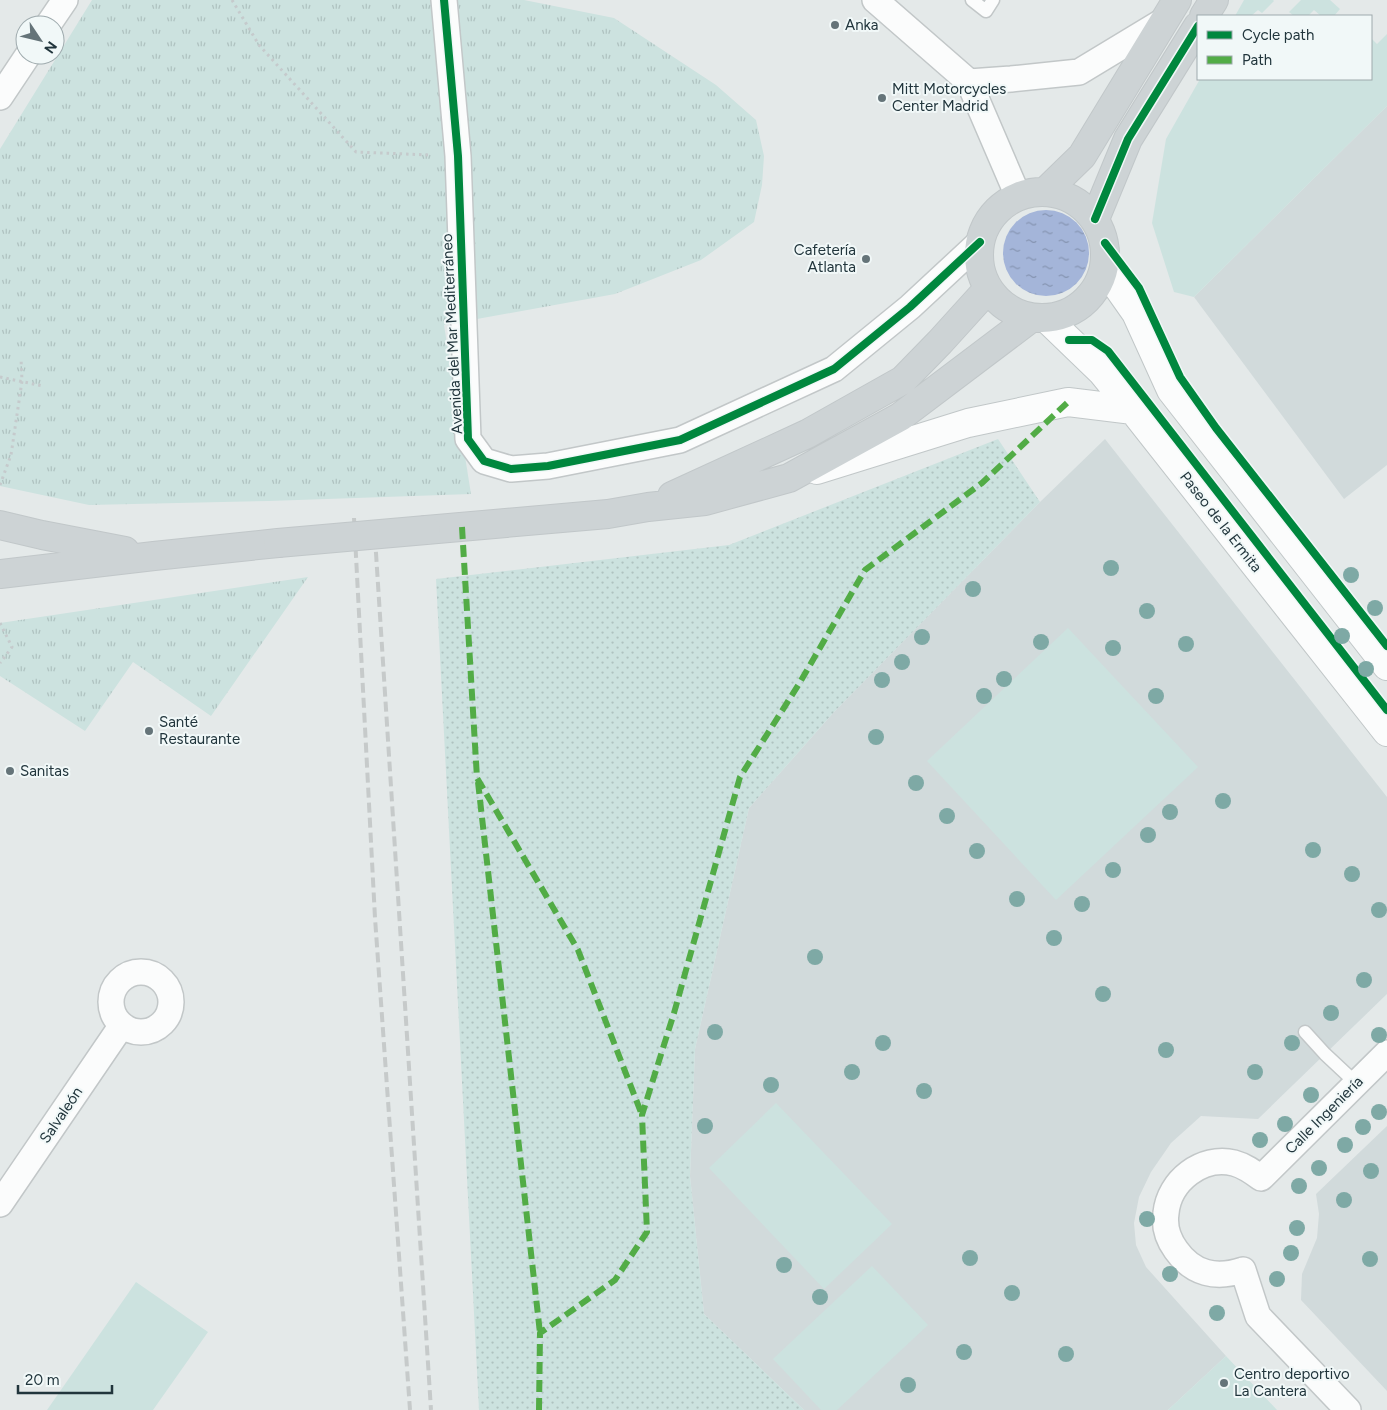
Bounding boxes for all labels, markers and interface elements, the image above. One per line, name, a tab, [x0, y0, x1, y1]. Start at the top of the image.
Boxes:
north arrow	[15, 15, 65, 65]
legend	[1197, 15, 1372, 80]
place label: Anka	[845, 16, 878, 34]
marker: Anka	[829, 19, 841, 31]
text: Cycle path	[1242, 26, 1314, 44]
text: N	[40, 38, 60, 56]
text: Path	[1242, 51, 1272, 69]
place label: Mitt Motorcycles Center Madrid	[892, 80, 1006, 115]
marker: Mitt Motorcycles Center Madrid	[876, 92, 888, 104]
street label: Avenida del Mar Mediterráneo	[438, 233, 466, 435]
place label: Cafetería Atlanta	[794, 241, 856, 276]
marker: Cafetería Atlanta	[860, 253, 872, 265]
street label: Paseo de la Ermita	[1176, 468, 1266, 576]
place label: Santé Restaurante	[159, 713, 240, 748]
marker: Santé Restaurante	[143, 725, 155, 737]
place label: Sanitas	[20, 762, 69, 780]
marker: Sanitas	[4, 765, 16, 777]
street label: Calle Ingeniería	[1281, 1072, 1367, 1158]
street label: Salvaleón	[36, 1083, 86, 1147]
scale bar	[18, 1362, 111, 1394]
place label: Centro deportivo La Cantera	[1234, 1365, 1350, 1400]
text: 20 m	[25, 1371, 59, 1389]
marker: Centro deportivo La Cantera	[1218, 1377, 1230, 1389]

